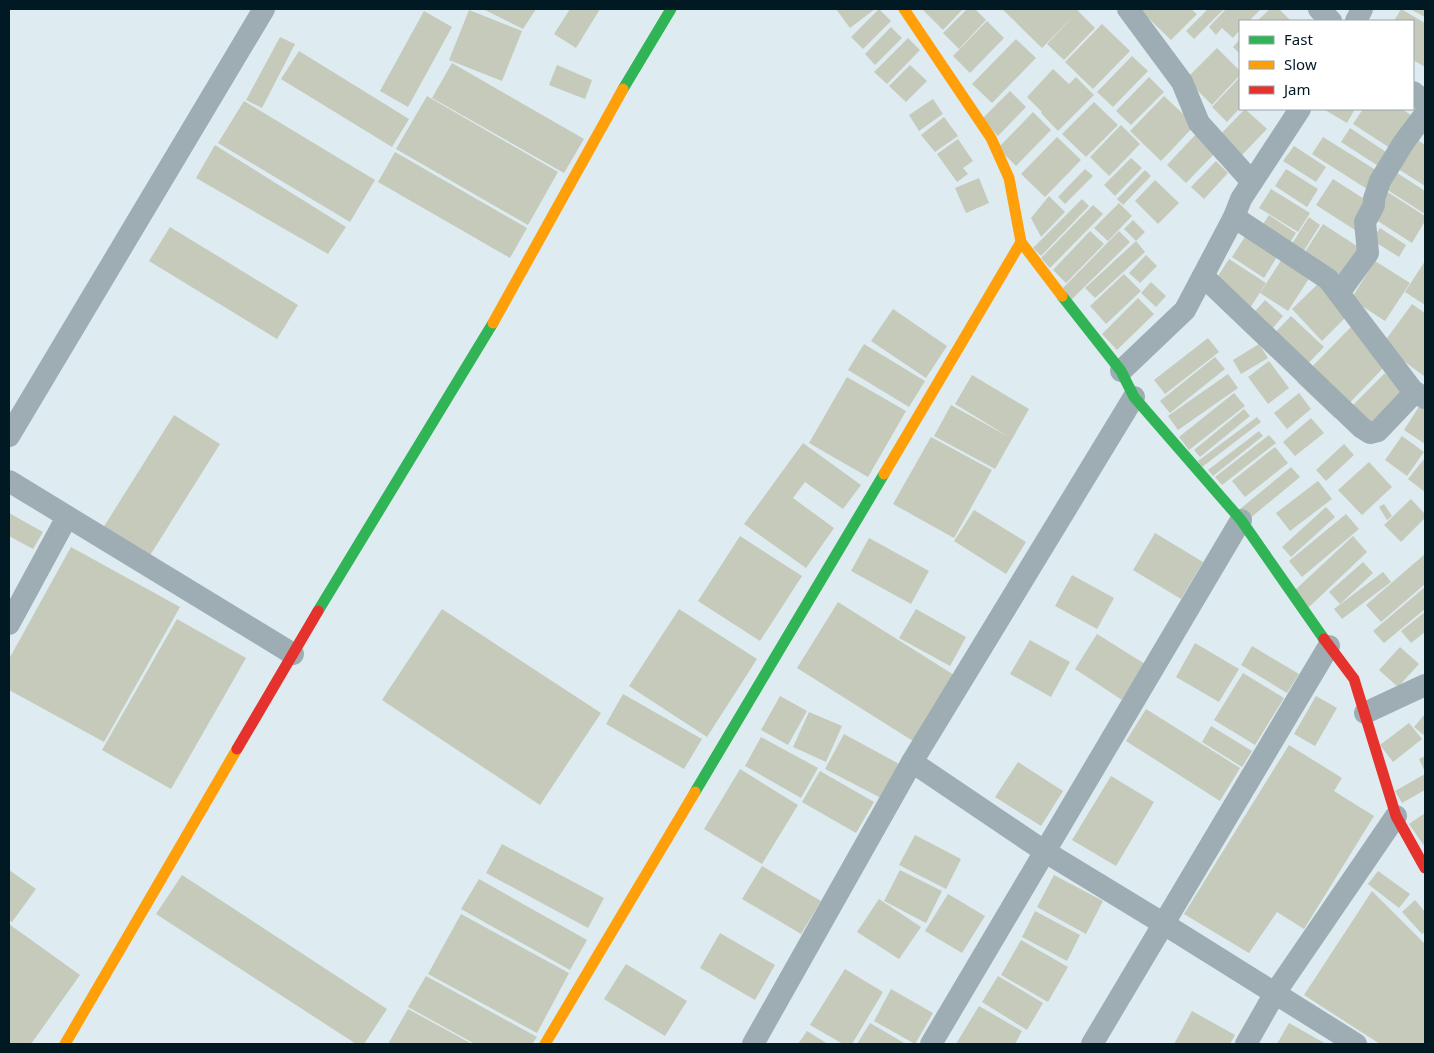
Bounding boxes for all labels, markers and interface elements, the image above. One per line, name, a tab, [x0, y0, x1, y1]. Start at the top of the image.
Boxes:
legend	[1239, 20, 1414, 110]
text: Fast	[1284, 29, 1313, 49]
text: Slow	[1284, 54, 1317, 74]
text: Jam	[1282, 79, 1311, 99]

